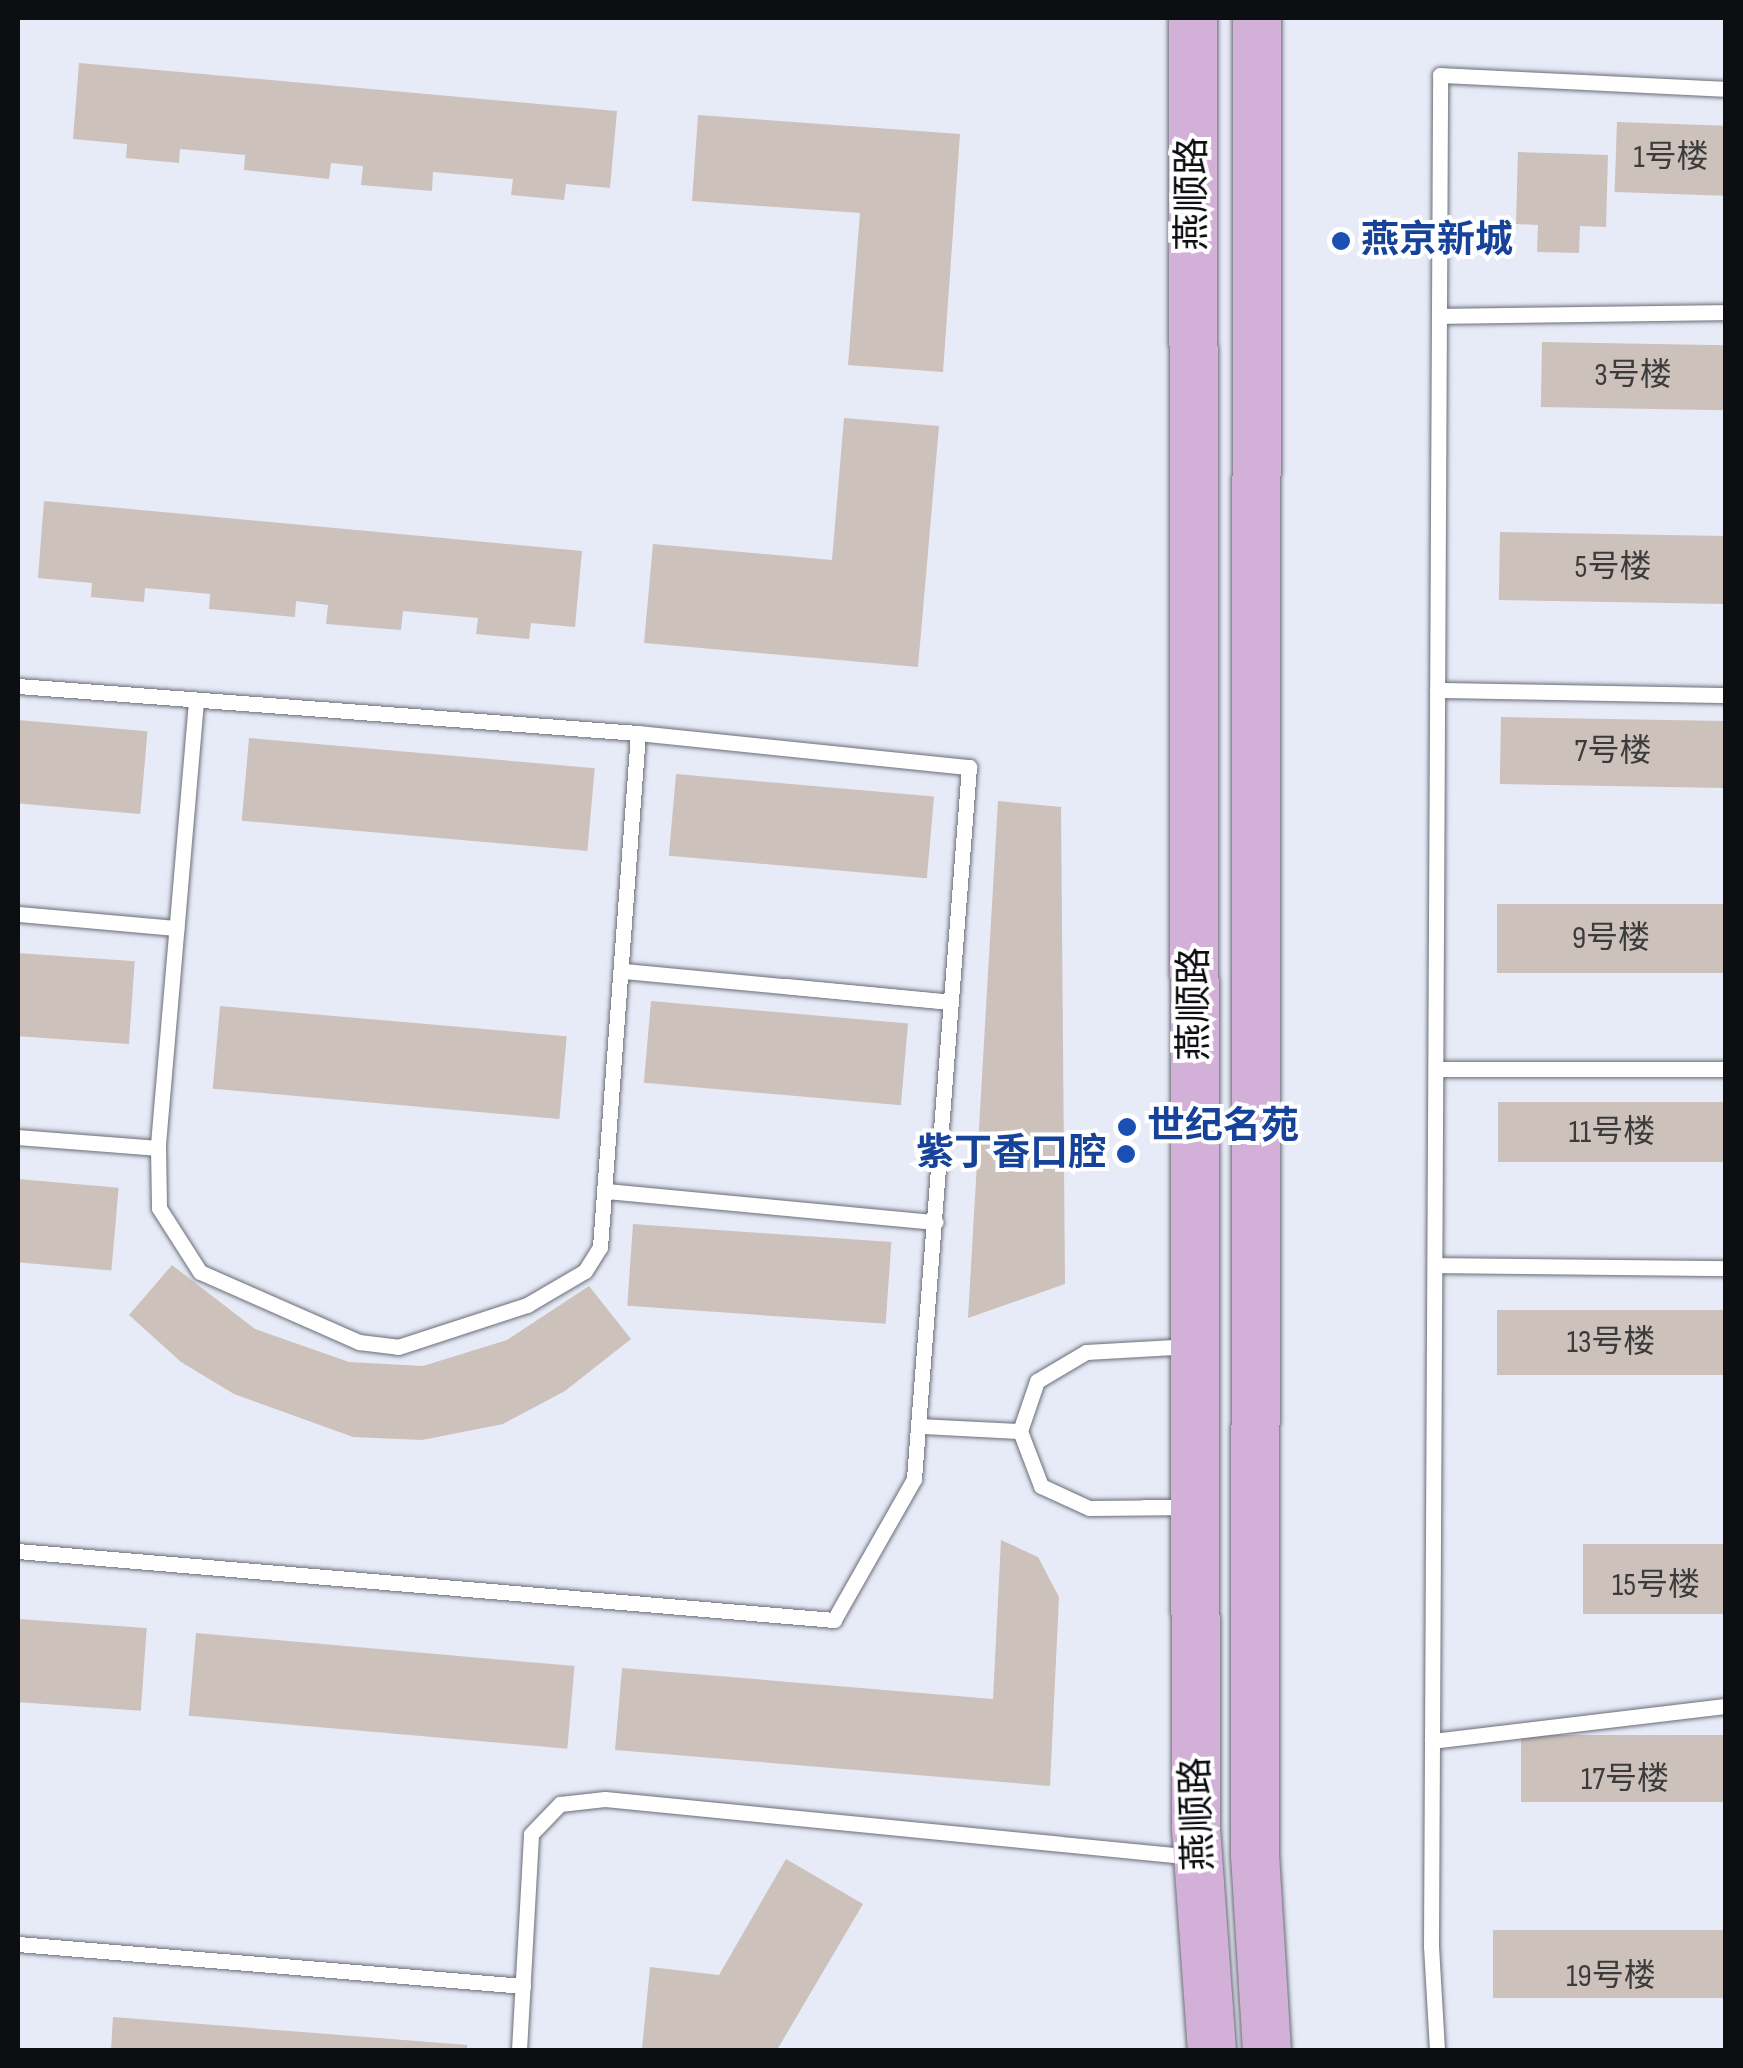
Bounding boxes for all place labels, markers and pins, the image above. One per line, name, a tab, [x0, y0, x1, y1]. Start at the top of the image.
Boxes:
place label: 燕京新城	[1361, 218, 1513, 264]
marker: 燕京新城	[1330, 230, 1352, 252]
place label: 世纪名苑	[1147, 1104, 1299, 1150]
marker: 世纪名苑	[1116, 1116, 1138, 1138]
place label: 紫丁香口腔	[916, 1131, 1106, 1177]
marker: 紫丁香口腔	[1115, 1143, 1137, 1165]

